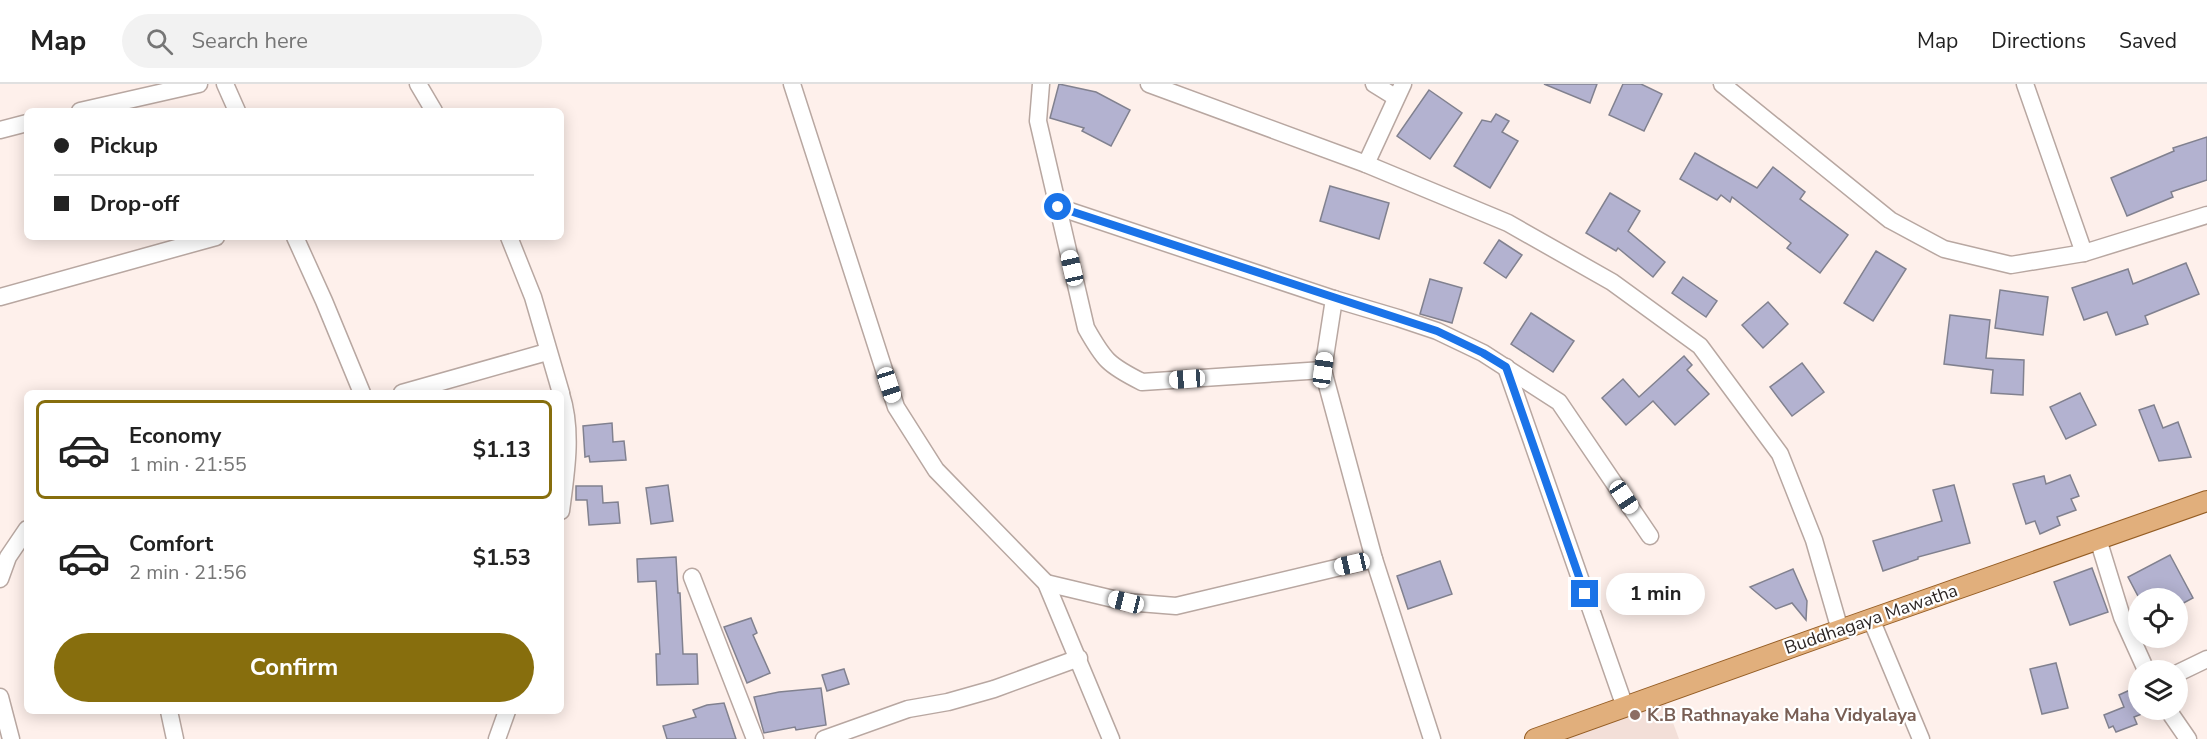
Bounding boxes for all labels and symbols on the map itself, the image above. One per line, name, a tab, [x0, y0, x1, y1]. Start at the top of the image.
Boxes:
route start	[1044, 193, 1071, 220]
car	[1059, 248, 1085, 288]
car	[1312, 351, 1334, 389]
car	[875, 365, 903, 405]
car	[1168, 369, 1206, 389]
car	[1606, 477, 1642, 517]
car	[1332, 551, 1372, 577]
callout: 1 min	[1606, 573, 1705, 615]
street label: Buddhagaya Mawatha	[1781, 578, 1961, 660]
route end	[1571, 580, 1598, 607]
car	[1106, 589, 1146, 615]
place label: K.B Rathnayake Maha Vidyalaya	[1647, 703, 1917, 727]
marker: K.B Rathnayake Maha Vidyalaya	[1628, 708, 1642, 722]

